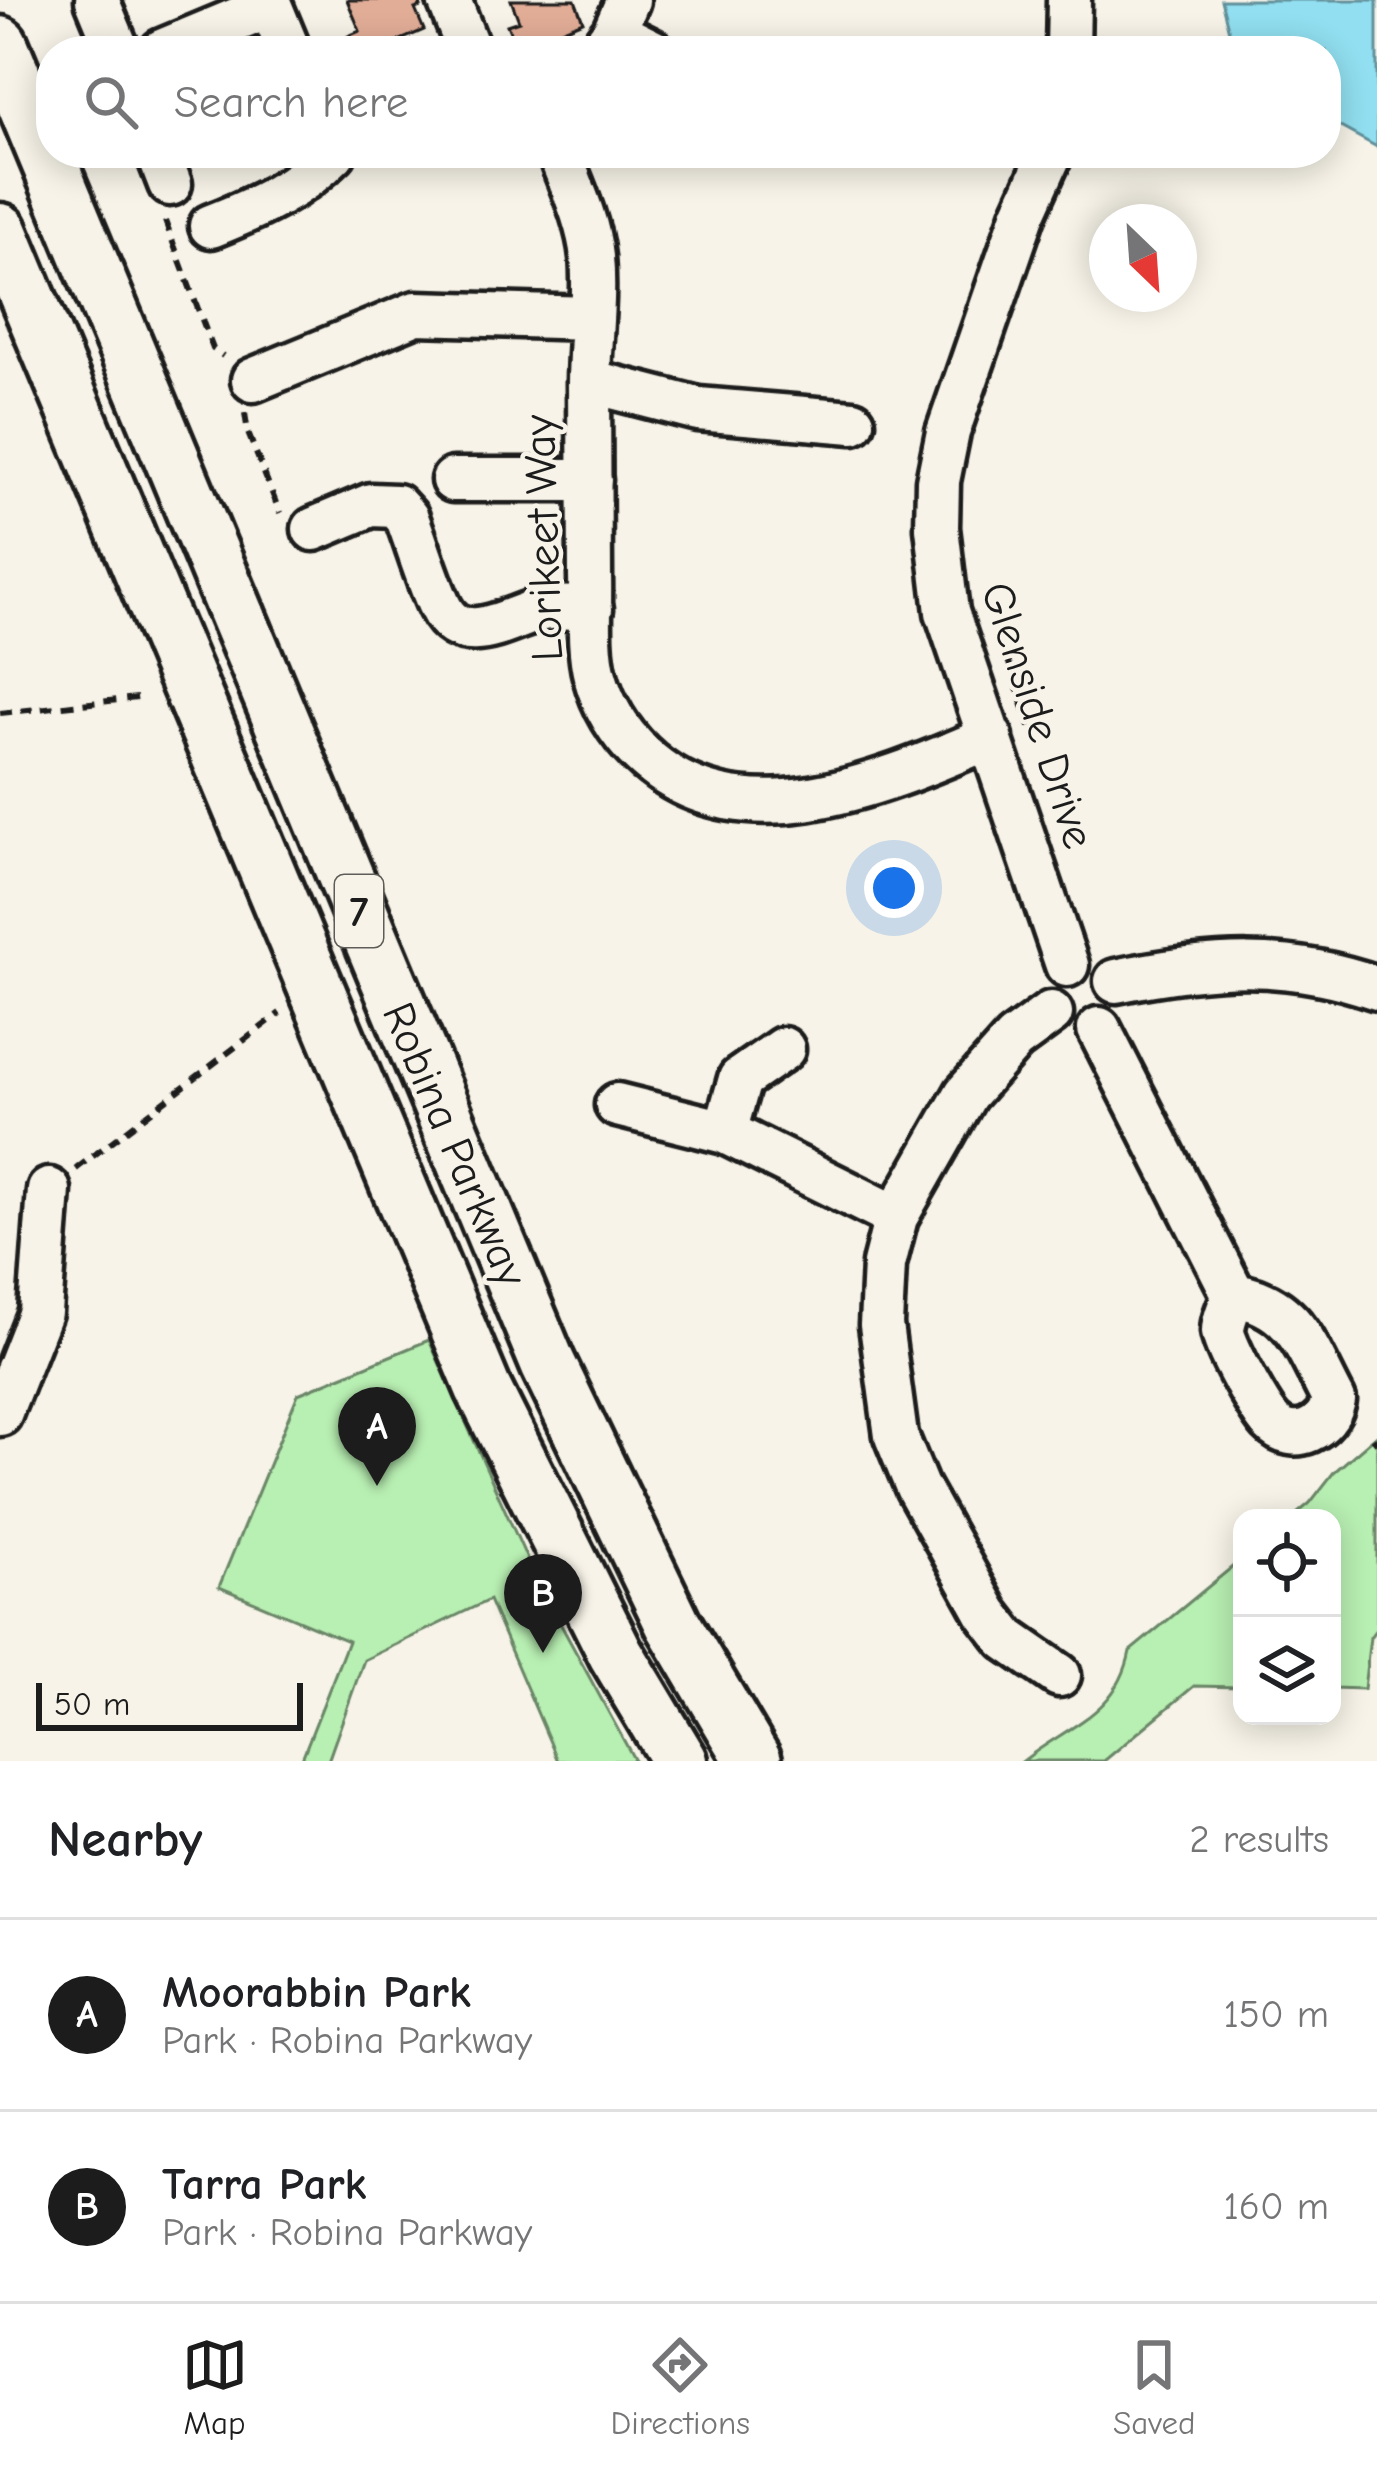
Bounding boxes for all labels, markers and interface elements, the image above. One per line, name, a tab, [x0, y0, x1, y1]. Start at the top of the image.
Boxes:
search box	[36, 36, 1341, 168]
icon: search	[78, 69, 144, 135]
text: Search here	[174, 76, 408, 128]
north arrow	[1089, 204, 1197, 312]
street label: Lorikeet Way	[513, 413, 573, 662]
street label: Glenside Drive	[971, 576, 1106, 855]
your location	[864, 858, 924, 918]
road number: 7	[335, 875, 383, 947]
street label: Robina Parkway	[372, 995, 539, 1295]
pin: A	[338, 1387, 416, 1486]
map controls	[1233, 1509, 1341, 1725]
button: locate	[1233, 1509, 1341, 1617]
pin: B	[504, 1554, 582, 1653]
button: layers	[1233, 1617, 1341, 1725]
scale bar	[36, 1677, 303, 1730]
text: 50 m	[54, 1685, 130, 1723]
text: Nearby	[48, 1810, 202, 1869]
text: 2 results	[1189, 1817, 1329, 1862]
text: Moorabbin Park	[162, 1966, 471, 2018]
text: A	[76, 1992, 98, 2037]
text: 150 m	[1223, 1992, 1329, 2037]
text: Park · Robina Parkway	[162, 2018, 532, 2063]
text: Tarra Park	[162, 2158, 366, 2210]
text: B	[75, 2184, 99, 2229]
text: 160 m	[1223, 2184, 1329, 2229]
text: Park · Robina Parkway	[162, 2210, 532, 2255]
tab: Map	[182, 2332, 248, 2442]
tab: Directions	[611, 2332, 750, 2442]
tab: Saved	[1113, 2332, 1195, 2442]

